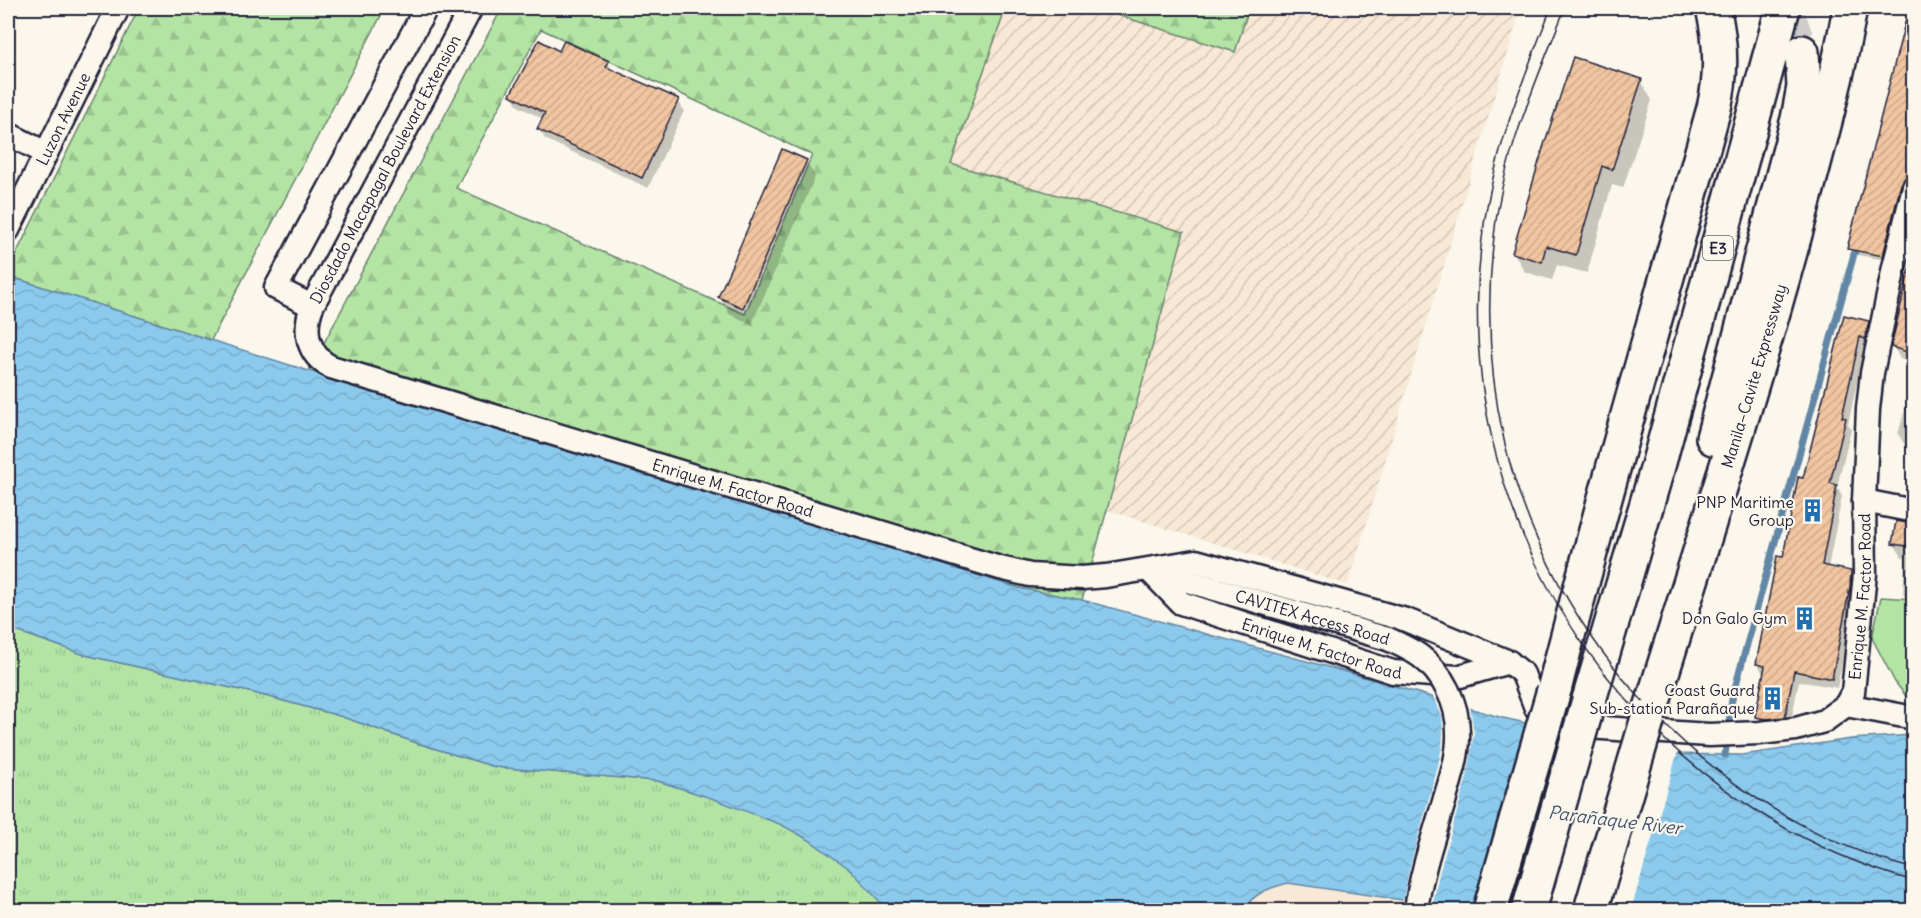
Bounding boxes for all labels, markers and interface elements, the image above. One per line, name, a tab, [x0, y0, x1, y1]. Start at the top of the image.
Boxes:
street label: Diosdado Macapagal Boulevard Extension	[305, 31, 465, 307]
street label: Luzon Avenue	[32, 69, 94, 169]
road number: E3	[1703, 236, 1733, 260]
street label: Manila–Cavite Expressway	[1717, 282, 1791, 471]
street label: Enrique M. Factor Road	[650, 454, 816, 521]
place label: PNP Maritime Group	[1696, 492, 1794, 530]
building icon: PNP Maritime Group	[1799, 498, 1825, 524]
street label: Enrique M. Factor Road	[1844, 513, 1875, 681]
street label: CAVITEX Access Road	[1233, 585, 1392, 649]
building icon: Don Galo Gym	[1792, 605, 1818, 631]
place label: Don Galo Gym	[1682, 608, 1787, 628]
street label: Enrique M. Factor Road	[1239, 613, 1402, 683]
place label: Coast Guard Sub-station Parañaque	[1590, 680, 1755, 718]
building icon: Coast Guard Sub-station Parañaque	[1760, 686, 1786, 712]
water label: Parañaque River	[1547, 800, 1686, 840]

